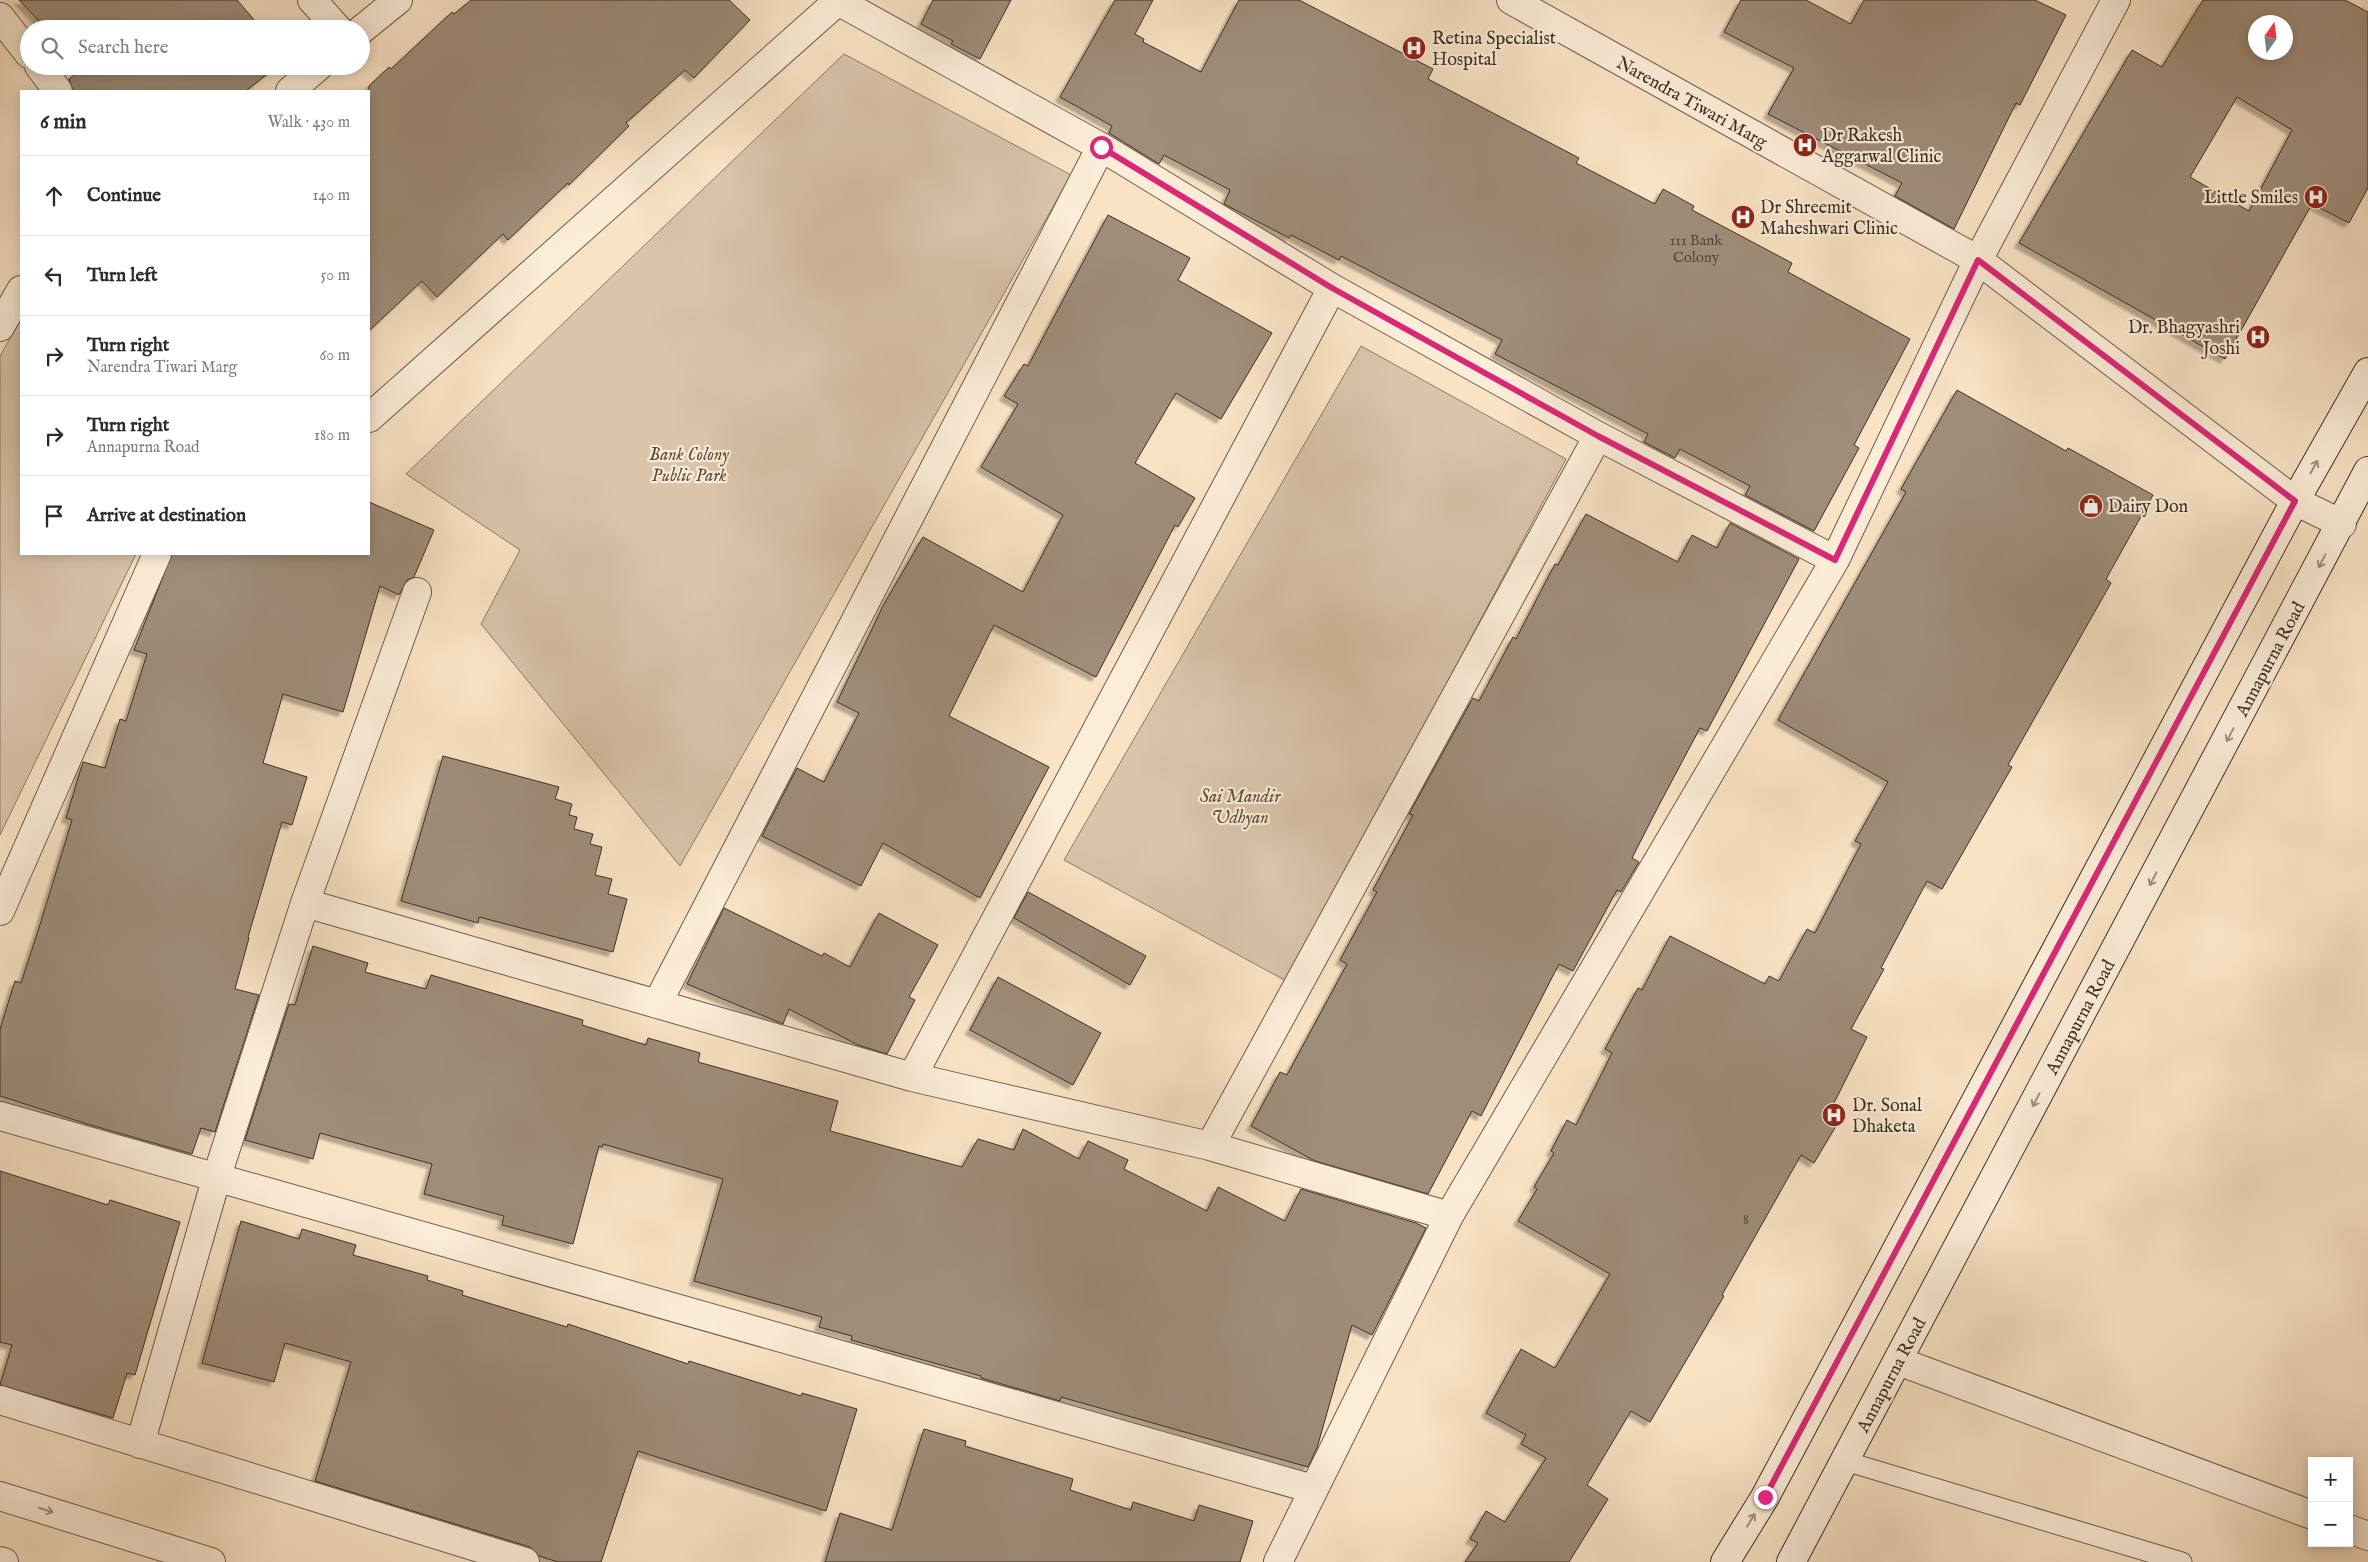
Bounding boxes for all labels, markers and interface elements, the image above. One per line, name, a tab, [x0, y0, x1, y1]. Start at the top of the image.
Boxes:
north arrow	[2248, 15, 2293, 60]
search box	[20, 20, 370, 75]
place label: Retina Specialist Hospital	[1432, 28, 1556, 72]
icon: search	[38, 34, 66, 62]
hospital icon: Retina Specialist Hospital	[1401, 35, 1427, 61]
text: Search here	[78, 36, 169, 60]
street label: Narendra Tiwari Marg	[1612, 52, 1771, 154]
text: 6 min	[40, 109, 86, 136]
text: Walk · 430 m	[268, 113, 350, 133]
place label: Dr Rakesh Aggarwal Clinic	[1821, 125, 1941, 169]
hospital icon: Dr Rakesh Aggarwal Clinic	[1792, 132, 1818, 158]
route start	[1090, 136, 1113, 159]
icon: ahead	[40, 182, 68, 210]
text: Continue	[87, 184, 161, 208]
hospital icon: Little Smiles	[2303, 184, 2329, 210]
text: 140 m	[312, 186, 350, 206]
place label: Little Smiles	[2204, 187, 2298, 210]
place label: Dr Shreemit Maheshwari Clinic	[1760, 197, 1898, 241]
hospital icon: Dr Shreemit Maheshwari Clinic	[1730, 204, 1756, 230]
house number: 111 Bank Colony	[1670, 231, 1723, 267]
icon: left	[40, 262, 68, 290]
text: Turn left	[87, 264, 158, 288]
text: 50 m	[321, 266, 350, 286]
place label: Dr. Bhagyashri Joshi	[2128, 317, 2240, 361]
hospital icon: Dr. Bhagyashri Joshi	[2245, 324, 2271, 350]
text: Turn right	[87, 334, 169, 358]
icon: right	[40, 342, 68, 370]
text: 60 m	[320, 346, 350, 366]
text: Narendra Tiwari Marg	[87, 358, 237, 378]
text: Turn right	[87, 414, 169, 438]
icon: right	[40, 422, 68, 450]
text: 180 m	[314, 426, 350, 446]
text: Annapurna Road	[87, 438, 200, 458]
park label: Bank Colony Public Park	[649, 444, 729, 488]
one-way arrow	[2310, 460, 2320, 474]
shop icon: Dairy Don	[2078, 493, 2104, 519]
place label: Dairy Don	[2108, 496, 2189, 519]
icon: arrive	[40, 502, 68, 530]
text: Arrive at destination	[87, 504, 246, 528]
one-way arrow	[2317, 553, 2326, 568]
street label: Annapurna Road	[2231, 598, 2311, 722]
one-way arrow	[2224, 728, 2234, 742]
park label: Sai Mandir Udhyan	[1200, 786, 1281, 830]
one-way arrow	[2148, 871, 2157, 886]
street label: Annapurna Road	[2041, 956, 2121, 1080]
one-way arrow	[2031, 1092, 2040, 1107]
place label: Dr. Sonal Dhaketa	[1852, 1095, 1922, 1139]
hospital icon: Dr. Sonal Dhaketa	[1821, 1102, 1847, 1128]
house number: 8	[1743, 1210, 1749, 1229]
street label: Annapurna Road	[1852, 1314, 1932, 1438]
map controls	[2308, 1457, 2353, 1547]
button: +	[2308, 1457, 2353, 1502]
route end	[1754, 1486, 1777, 1509]
button: −	[2308, 1502, 2353, 1547]
one-way arrow	[38, 1506, 54, 1516]
one-way arrow	[1746, 1514, 1756, 1528]

